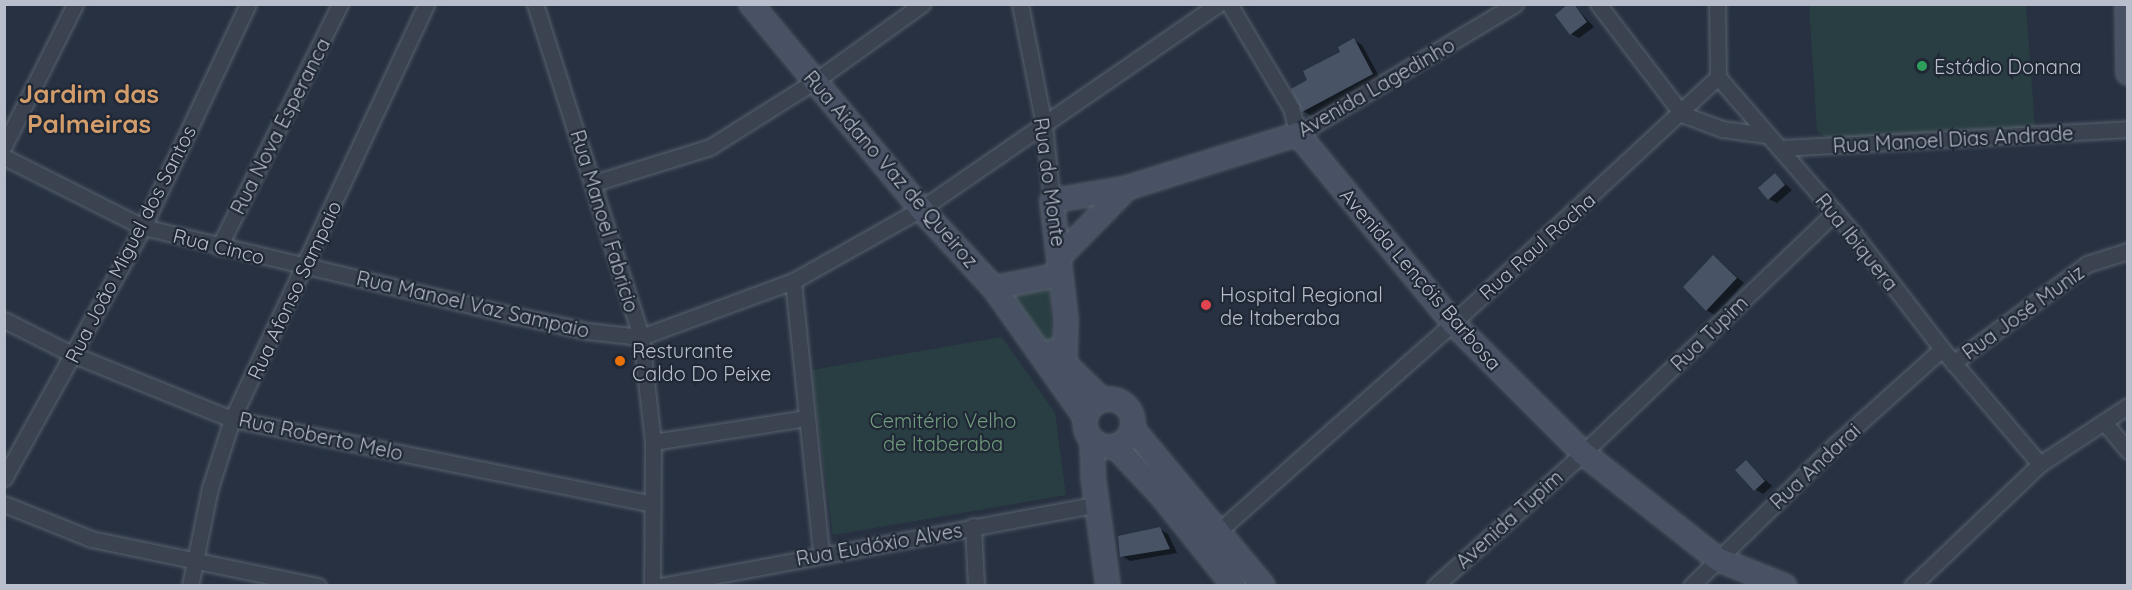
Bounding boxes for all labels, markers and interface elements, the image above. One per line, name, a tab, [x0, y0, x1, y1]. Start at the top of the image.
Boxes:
street label: Avenida Lagedinho	[1293, 32, 1459, 142]
street label: Rua Nova Esperanca	[225, 34, 335, 218]
place label: Estádio Donana	[1934, 54, 2082, 78]
marker: Estádio Donana	[1915, 59, 1929, 73]
street label: Rua Aidano Vaz de Queiroz	[799, 66, 983, 272]
district label: Jardim das Palmeiras	[19, 78, 159, 140]
street label: Rua do Monte	[1029, 116, 1071, 248]
street label: Rua João Miguel dos Santos	[60, 121, 200, 367]
street label: Rua Manoel Dias Andrade	[1832, 121, 2074, 157]
street label: Rua Manoel Fabricio	[566, 127, 644, 315]
street label: Avenida Lençóis Barbosa	[1335, 183, 1507, 375]
street label: Rua Raul Rocha	[1474, 187, 1600, 305]
street label: Rua Ibiquera	[1811, 189, 1903, 295]
street label: Rua Afonso Sampaio	[242, 197, 346, 383]
street label: Rua Cinco	[171, 223, 267, 269]
street label: Rua José Muniz	[1957, 260, 2089, 364]
street label: Rua Manoel Vaz Sampaio	[354, 266, 592, 342]
place label: Hospital Regional de Itaberaba	[1220, 282, 1383, 329]
street label: Rua Tupim	[1665, 290, 1753, 376]
marker: Hospital Regional de Itaberaba	[1197, 296, 1215, 314]
place label: Resturante Caldo Do Peixe	[632, 338, 771, 385]
marker: Resturante Caldo Do Peixe	[613, 354, 627, 368]
street label: Rua Roberto Melo	[237, 407, 405, 465]
park label: Cemitério Velho de Itaberaba	[870, 409, 1016, 456]
street label: Rua Andarai	[1765, 418, 1865, 514]
street label: Avenida Tupim	[1451, 465, 1567, 573]
street label: Rua Eudóxio Alves	[794, 518, 964, 570]

